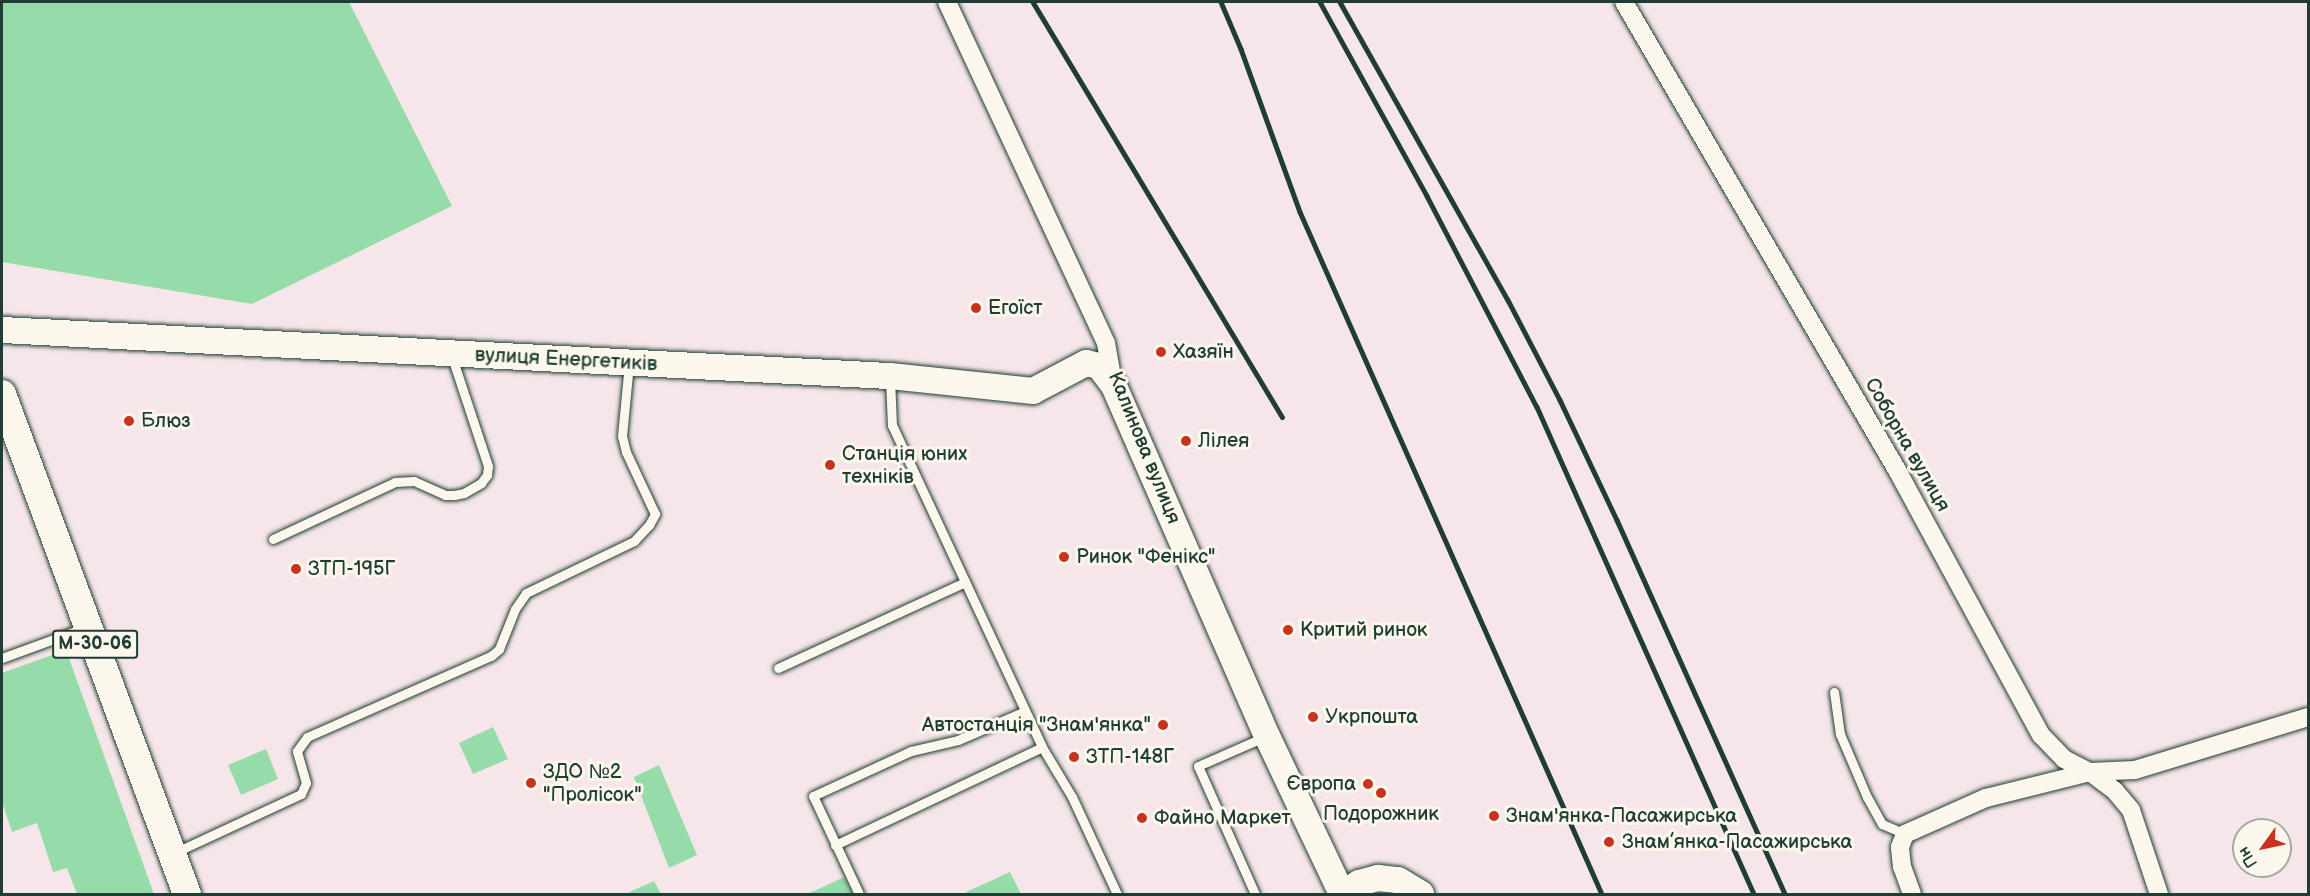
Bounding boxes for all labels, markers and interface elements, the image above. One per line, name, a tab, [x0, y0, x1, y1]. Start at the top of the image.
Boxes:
place label: Егоїст	[988, 296, 1043, 320]
marker: Егоїст	[969, 301, 983, 315]
place label: Хазяїн	[1173, 340, 1234, 364]
street label: вулиця Енергетиків	[474, 343, 658, 377]
marker: Хазяїн	[1154, 345, 1168, 359]
street label: Калинова вулиця	[1103, 369, 1185, 527]
street label: Соборна вулиця	[1859, 374, 1955, 516]
place label: Блюз	[141, 409, 191, 433]
marker: Блюз	[122, 414, 136, 428]
place label: Лілея	[1198, 429, 1249, 453]
marker: Лілея	[1179, 434, 1193, 448]
place label: Станція юних техніків	[842, 442, 967, 489]
marker: Станція юних техніків	[823, 458, 837, 472]
place label: Ринок "Фенікс"	[1076, 545, 1215, 569]
marker: Ринок "Фенікс"	[1057, 550, 1071, 564]
place label: ЗТП-195Г	[308, 557, 395, 581]
marker: ЗТП-195Г	[289, 562, 303, 576]
place label: Критий ринок	[1300, 618, 1427, 642]
marker: Критий ринок	[1281, 623, 1295, 637]
road number: М-30-06	[52, 629, 138, 659]
place label: Укрпошта	[1325, 705, 1418, 729]
marker: Укрпошта	[1306, 710, 1320, 724]
place label: Автостанція "Знам'янка"	[922, 713, 1151, 737]
marker: Автостанція "Знам'янка"	[1156, 718, 1170, 732]
place label: ЗТП-148Г	[1086, 745, 1174, 769]
marker: ЗТП-148Г	[1067, 750, 1081, 764]
place label: ЗДО №2 "Пролісок"	[543, 760, 642, 807]
place label: Європа	[1287, 772, 1356, 796]
marker: ЗДО №2 "Пролісок"	[524, 776, 538, 790]
marker: Європа	[1361, 777, 1375, 791]
marker: Подорожник	[1374, 786, 1388, 800]
place label: Подорожник	[1323, 802, 1439, 826]
place label: Знам'янка-Пасажирська	[1506, 804, 1737, 828]
place label: Файно Маркет	[1154, 806, 1291, 830]
marker: Знам'янка-Пасажирська	[1487, 809, 1501, 823]
marker: Файно Маркет	[1135, 811, 1149, 825]
north arrow	[2232, 818, 2292, 878]
place label: Знам’янка-Пасажирська	[1622, 830, 1852, 854]
marker: Знам’янка-Пасажирська	[1600, 833, 1618, 851]
text: Пн	[2234, 843, 2262, 871]

